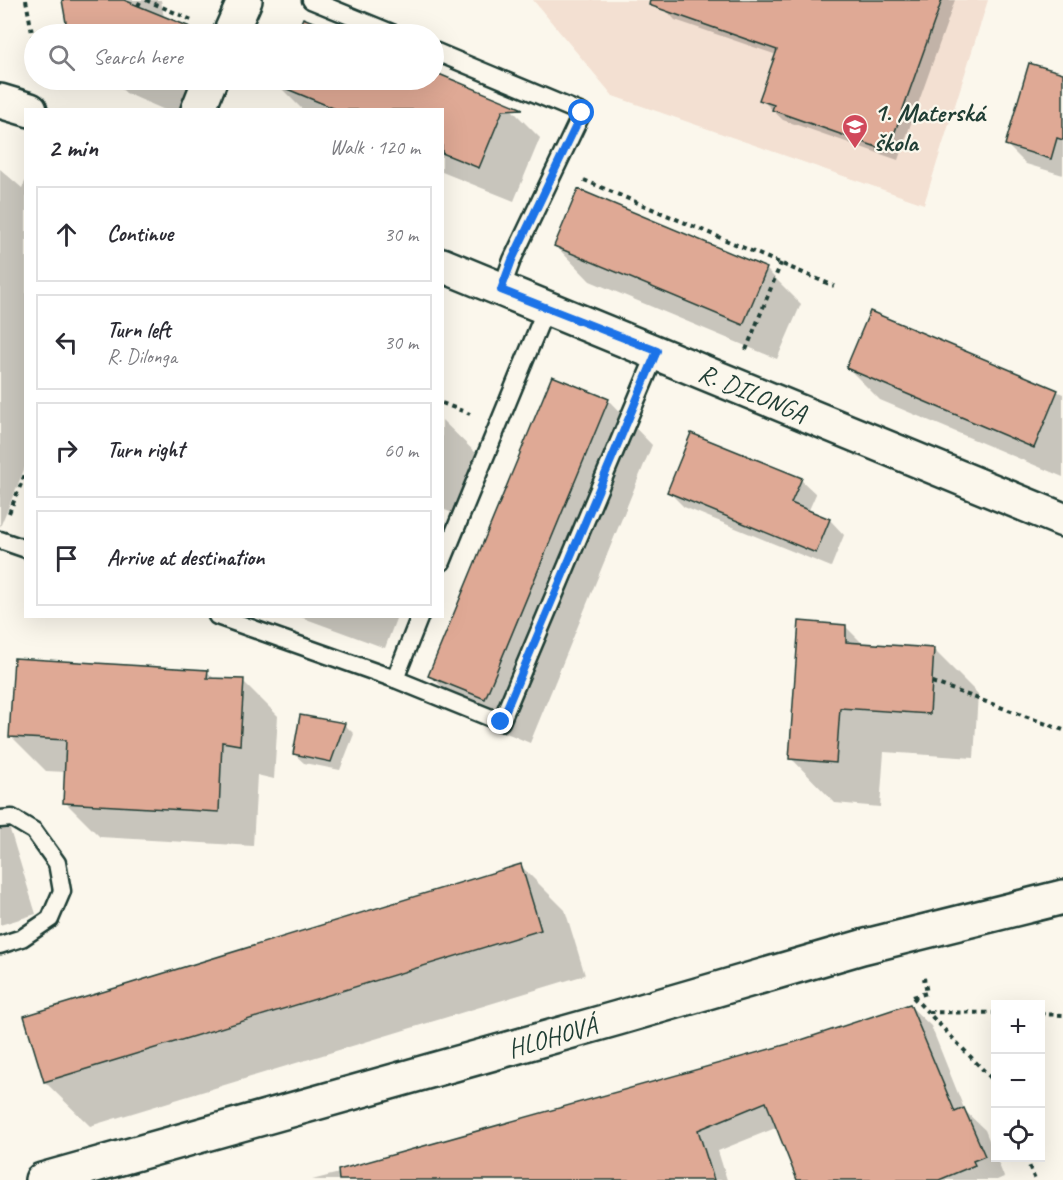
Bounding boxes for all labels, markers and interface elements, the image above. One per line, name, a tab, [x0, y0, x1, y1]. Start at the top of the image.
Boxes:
search box	[24, 24, 444, 90]
icon: search	[45, 41, 78, 74]
text: Search here	[93, 43, 183, 71]
place label: 1. Materská škola	[874, 96, 987, 159]
route start	[568, 99, 594, 125]
school or university icon: 1. Materská škola	[840, 112, 870, 150]
text: 2 min	[48, 131, 98, 164]
text: Walk · 120 m	[330, 135, 420, 160]
icon: ahead	[50, 218, 83, 251]
text: Continue	[107, 220, 173, 248]
text: 30 m	[384, 222, 418, 247]
text: Turn left	[107, 316, 171, 344]
icon: left	[50, 326, 83, 359]
text: 30 m	[384, 330, 418, 355]
text: R. Dilonga	[107, 344, 177, 369]
street label: R. DILONGA	[694, 356, 813, 430]
icon: right	[50, 434, 83, 467]
text: Turn right	[107, 436, 184, 464]
text: 60 m	[384, 438, 418, 463]
icon: arrive	[50, 542, 83, 575]
text: Arrive at destination	[107, 544, 264, 572]
route end	[487, 708, 513, 734]
map controls	[991, 1000, 1045, 1162]
button: +	[991, 1000, 1045, 1054]
street label: HLOHOVÁ	[504, 1008, 603, 1065]
button: −	[991, 1054, 1045, 1108]
button: locate	[991, 1108, 1045, 1162]

